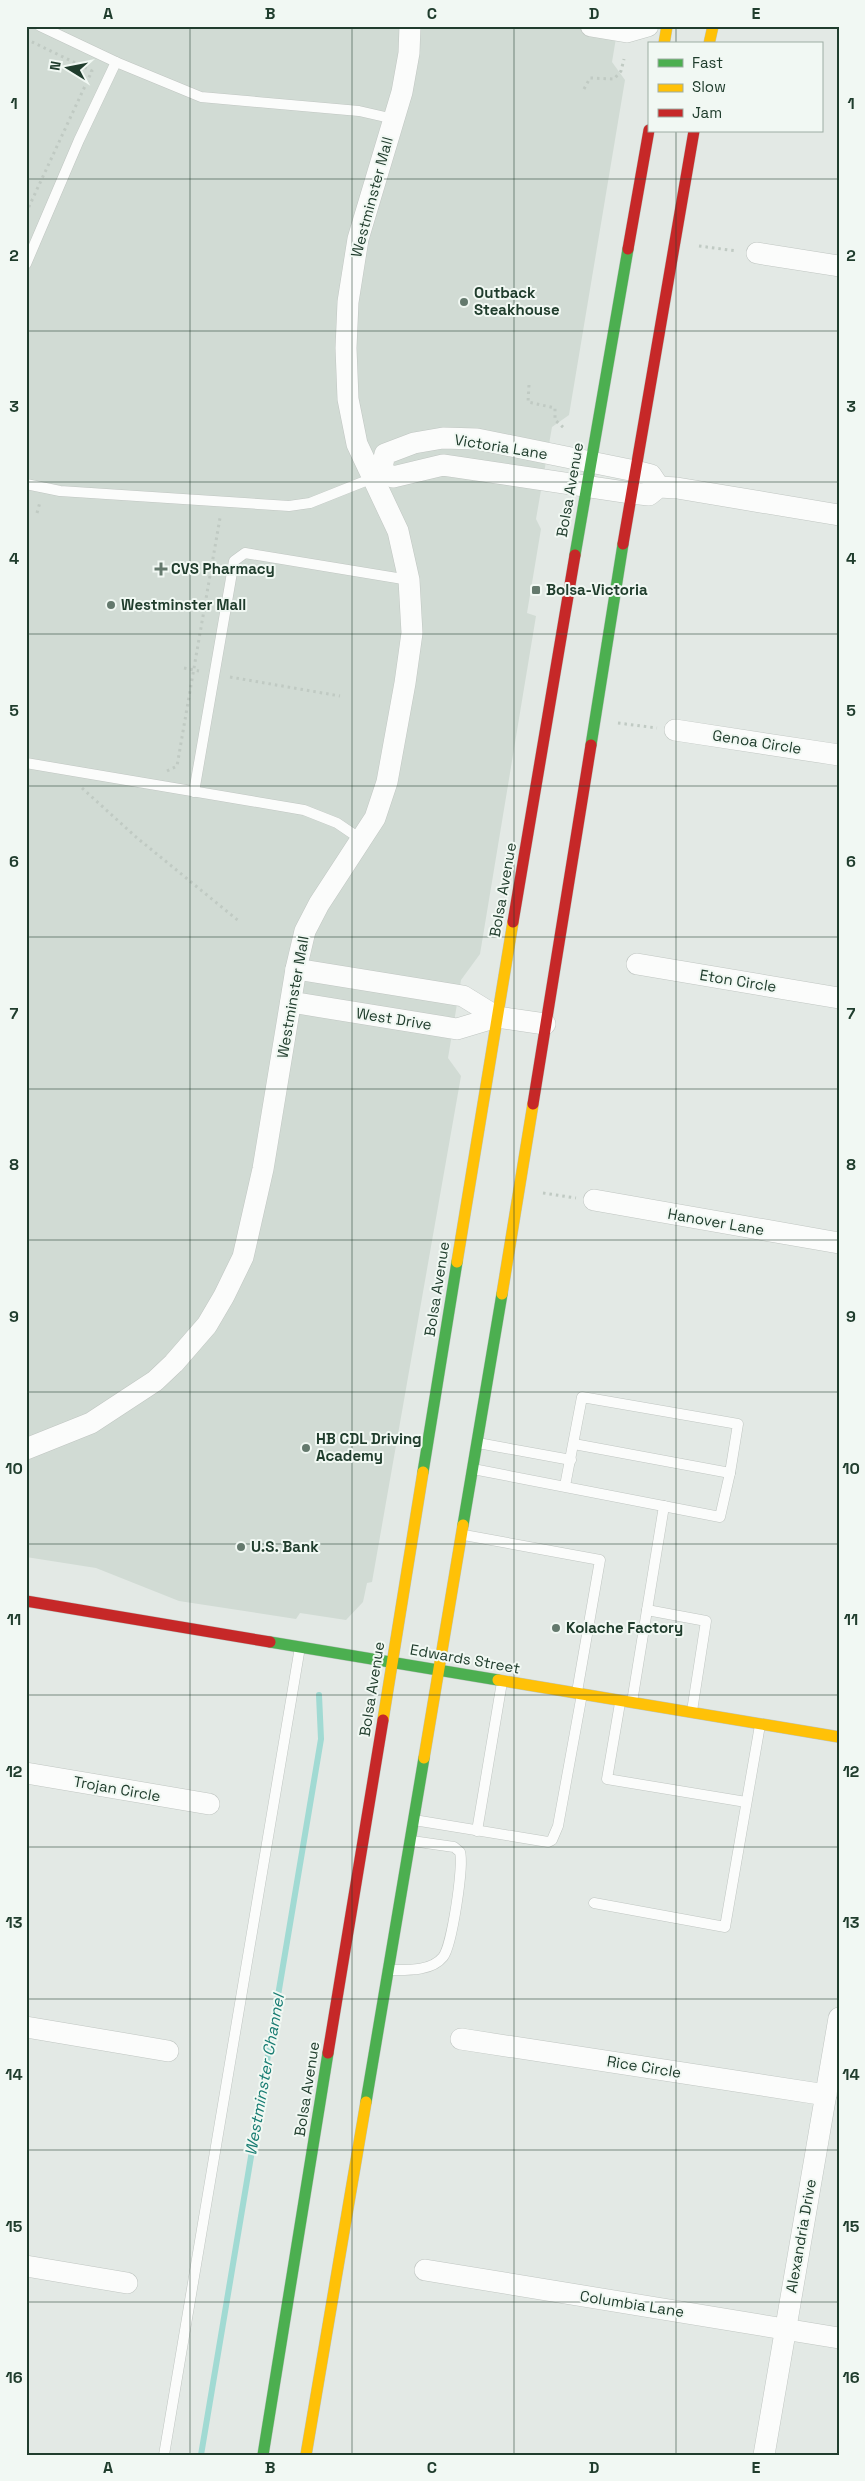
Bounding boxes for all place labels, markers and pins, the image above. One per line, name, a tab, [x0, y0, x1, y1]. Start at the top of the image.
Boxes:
place label: Outback Steakhouse	[474, 283, 560, 319]
marker: Outback Steakhouse	[458, 296, 470, 308]
place label: CVS Pharmacy	[171, 559, 275, 578]
marker: CVS Pharmacy	[155, 563, 167, 575]
place label: Bolsa-Victoria	[546, 580, 648, 599]
marker: Bolsa-Victoria	[530, 584, 542, 596]
place label: Westminster Mall	[121, 595, 246, 614]
marker: Westminster Mall	[105, 599, 117, 611]
place label: HB CDL Driving Academy	[316, 1429, 422, 1465]
marker: HB CDL Driving Academy	[300, 1442, 312, 1454]
place label: U.S. Bank	[251, 1537, 319, 1556]
marker: U.S. Bank	[235, 1541, 247, 1553]
place label: Kolache Factory	[566, 1618, 683, 1637]
marker: Kolache Factory	[550, 1622, 562, 1634]

